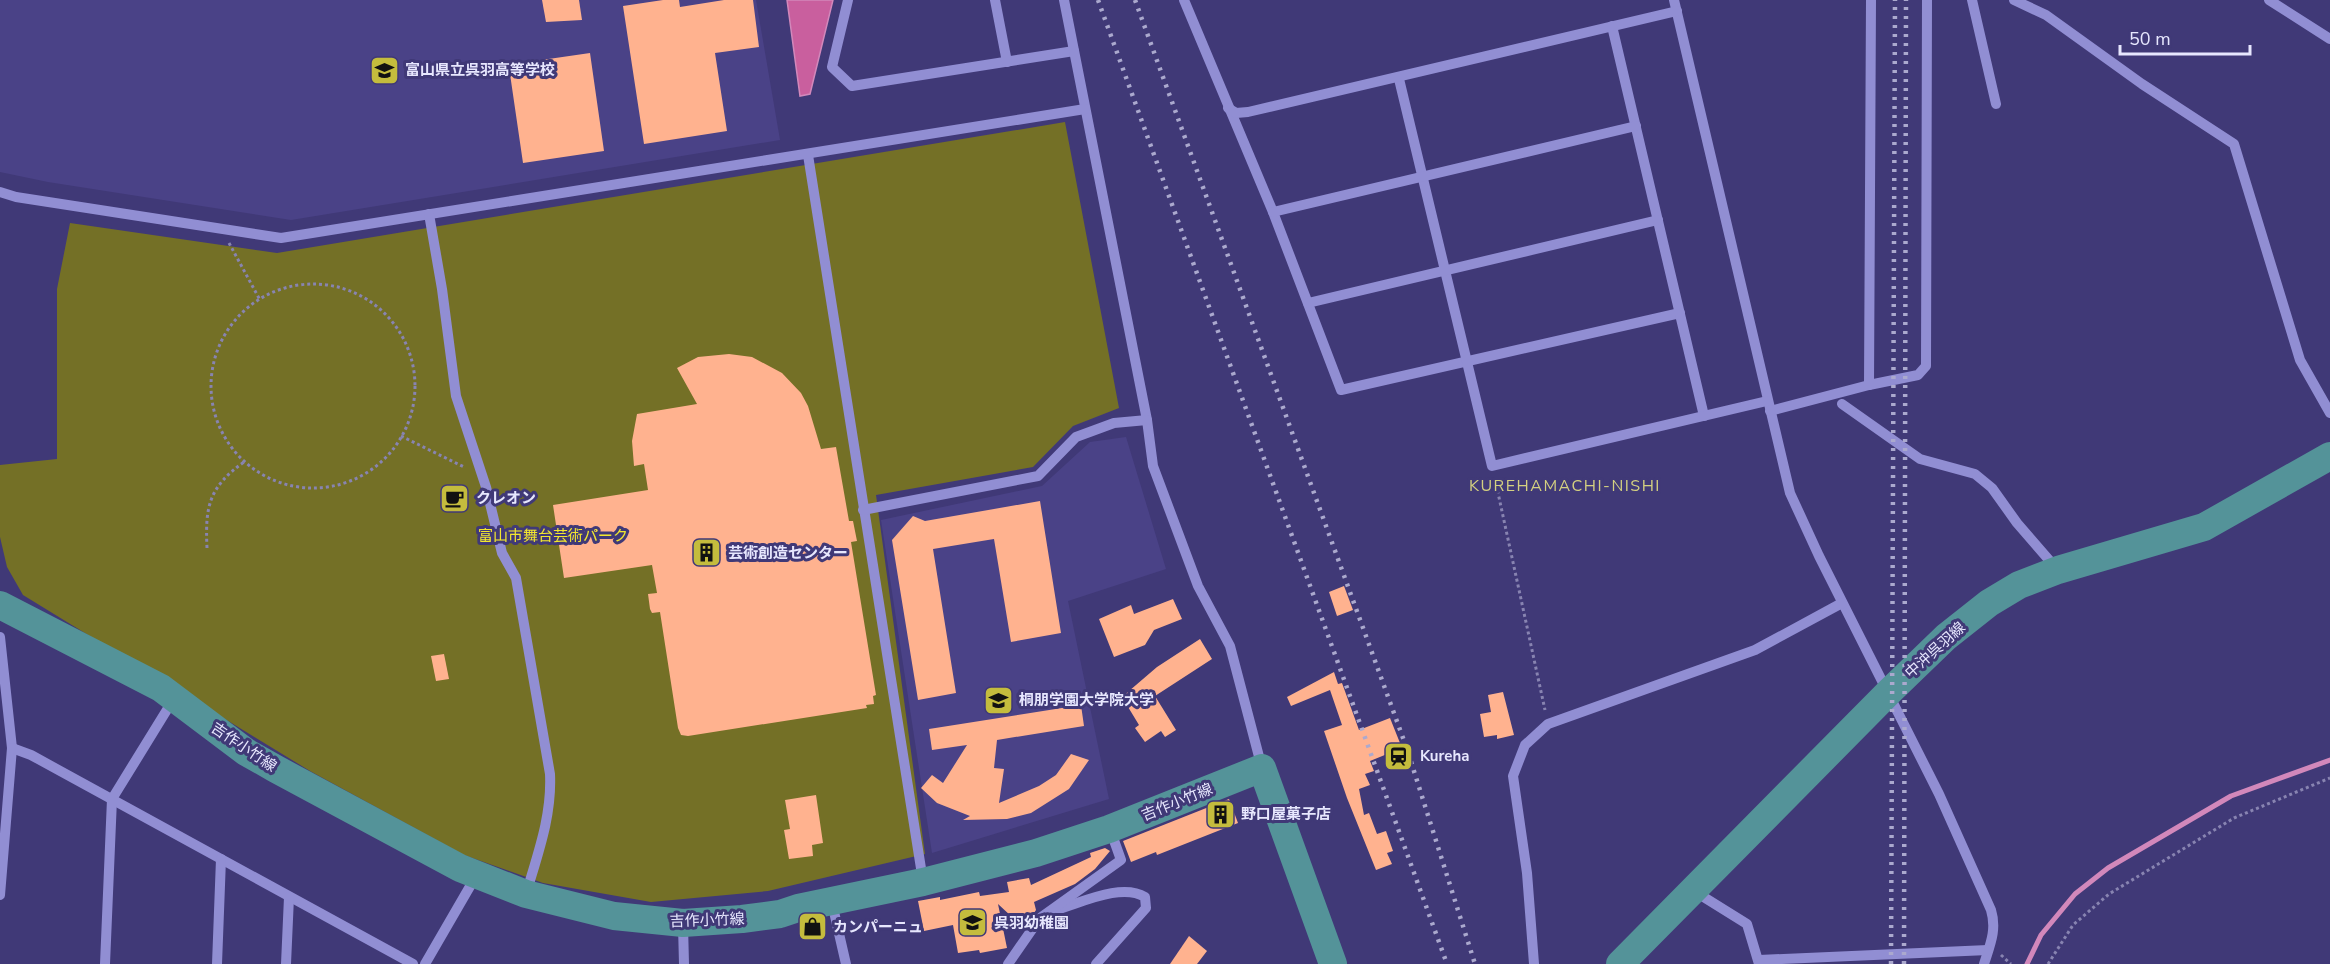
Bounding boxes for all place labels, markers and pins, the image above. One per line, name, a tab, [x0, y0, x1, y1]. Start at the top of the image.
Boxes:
school or university icon: 富山県立呉羽高等学校	[368, 54, 400, 86]
place label: 富山県立呉羽高等学校	[405, 60, 555, 80]
cafe icon: クレオン	[439, 482, 471, 514]
place label: クレオン	[476, 488, 536, 508]
building icon: 芸術創造センター	[691, 537, 723, 569]
place label: 芸術創造センター	[728, 543, 848, 563]
school or university icon: 桐朋学園大学院大学	[982, 684, 1014, 716]
place label: 桐朋学園大学院大学	[1019, 690, 1154, 710]
station icon: Kureha	[1383, 740, 1415, 772]
place label: Kureha	[1420, 746, 1469, 766]
building icon: 野口屋菓子店	[1204, 798, 1236, 830]
place label: 野口屋菓子店	[1241, 804, 1331, 824]
school or university icon: 呉羽幼稚園	[957, 907, 989, 939]
shop icon: カンパーニュ	[796, 911, 828, 943]
place label: 呉羽幼稚園	[994, 913, 1069, 933]
place label: カンパーニュ	[833, 917, 923, 937]

